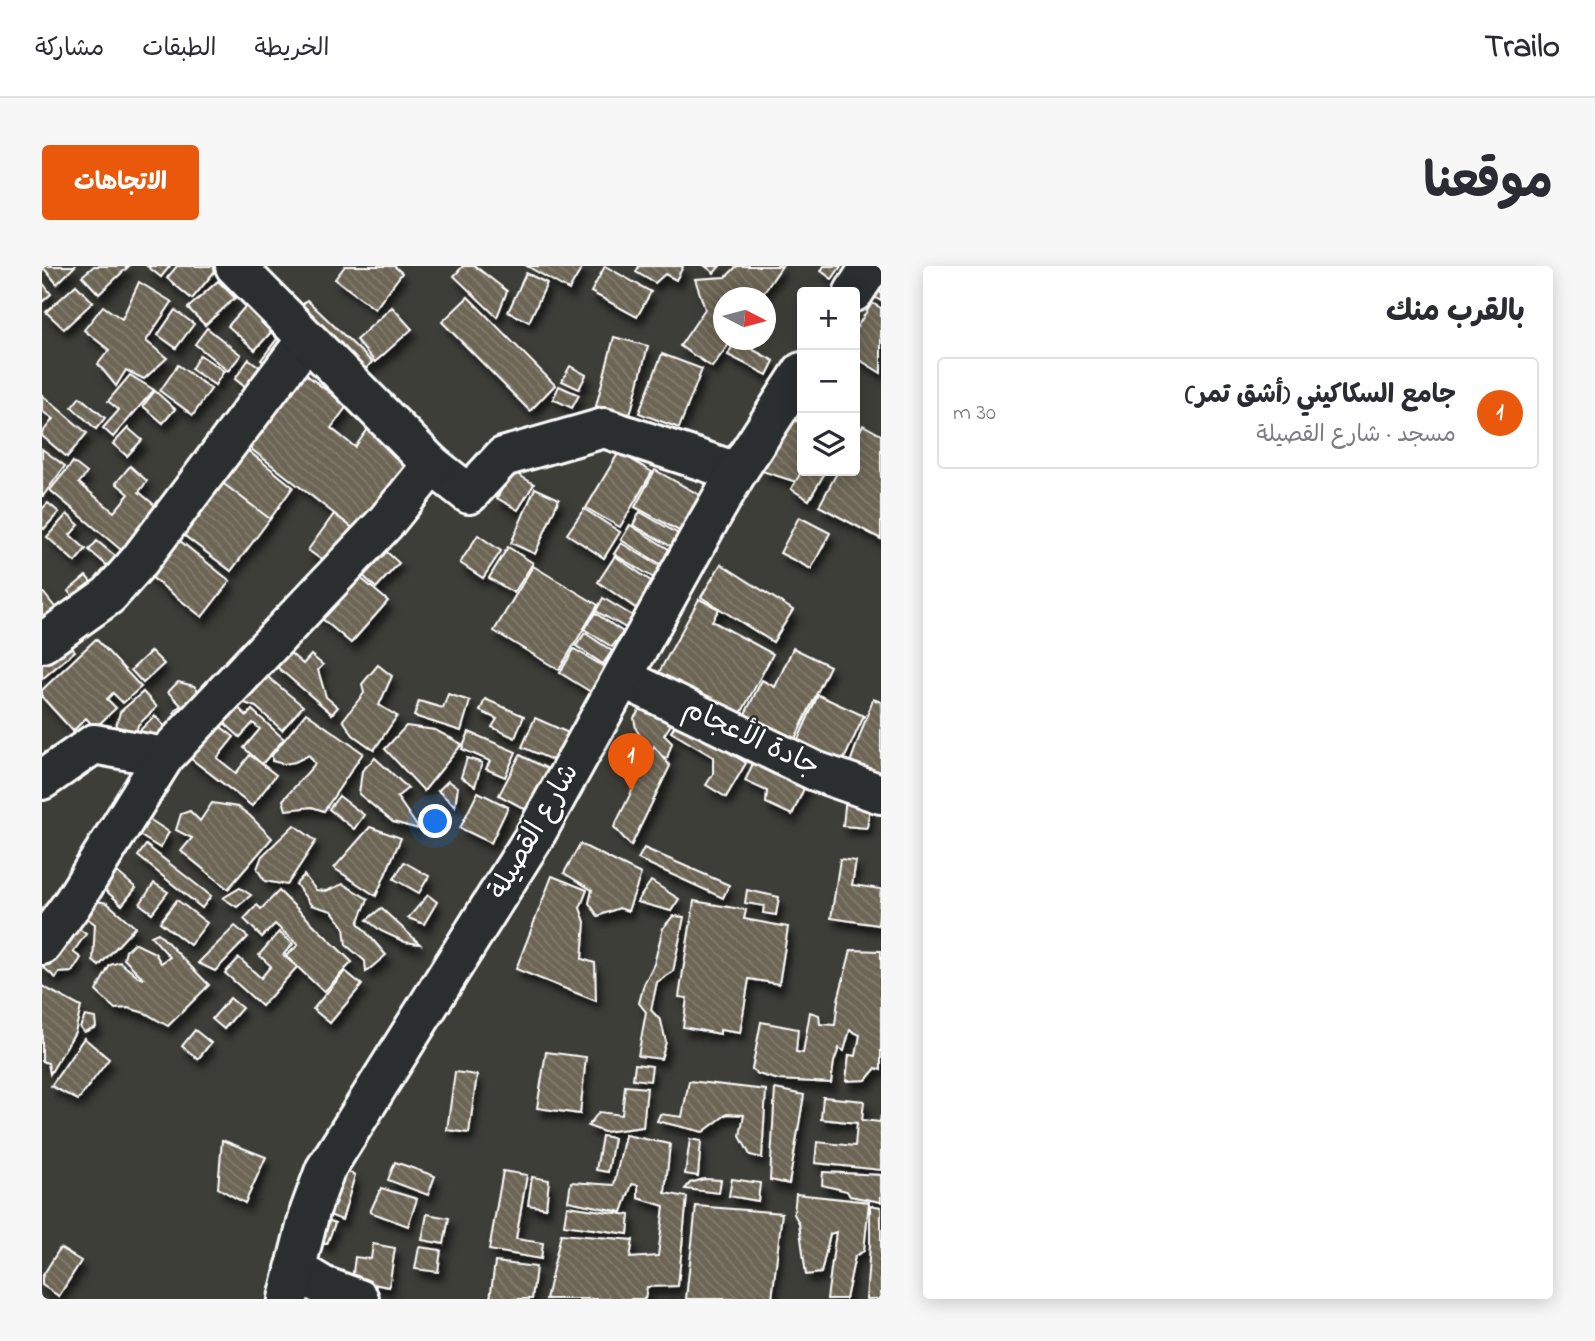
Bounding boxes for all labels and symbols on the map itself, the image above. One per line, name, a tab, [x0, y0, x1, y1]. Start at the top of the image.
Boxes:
north arrow	[713, 287, 776, 350]
street label: جادة الأعجام	[676, 689, 827, 789]
pin: 1	[608, 733, 654, 791]
street label: شارع القصيلة	[479, 756, 591, 908]
your location	[418, 804, 452, 838]

